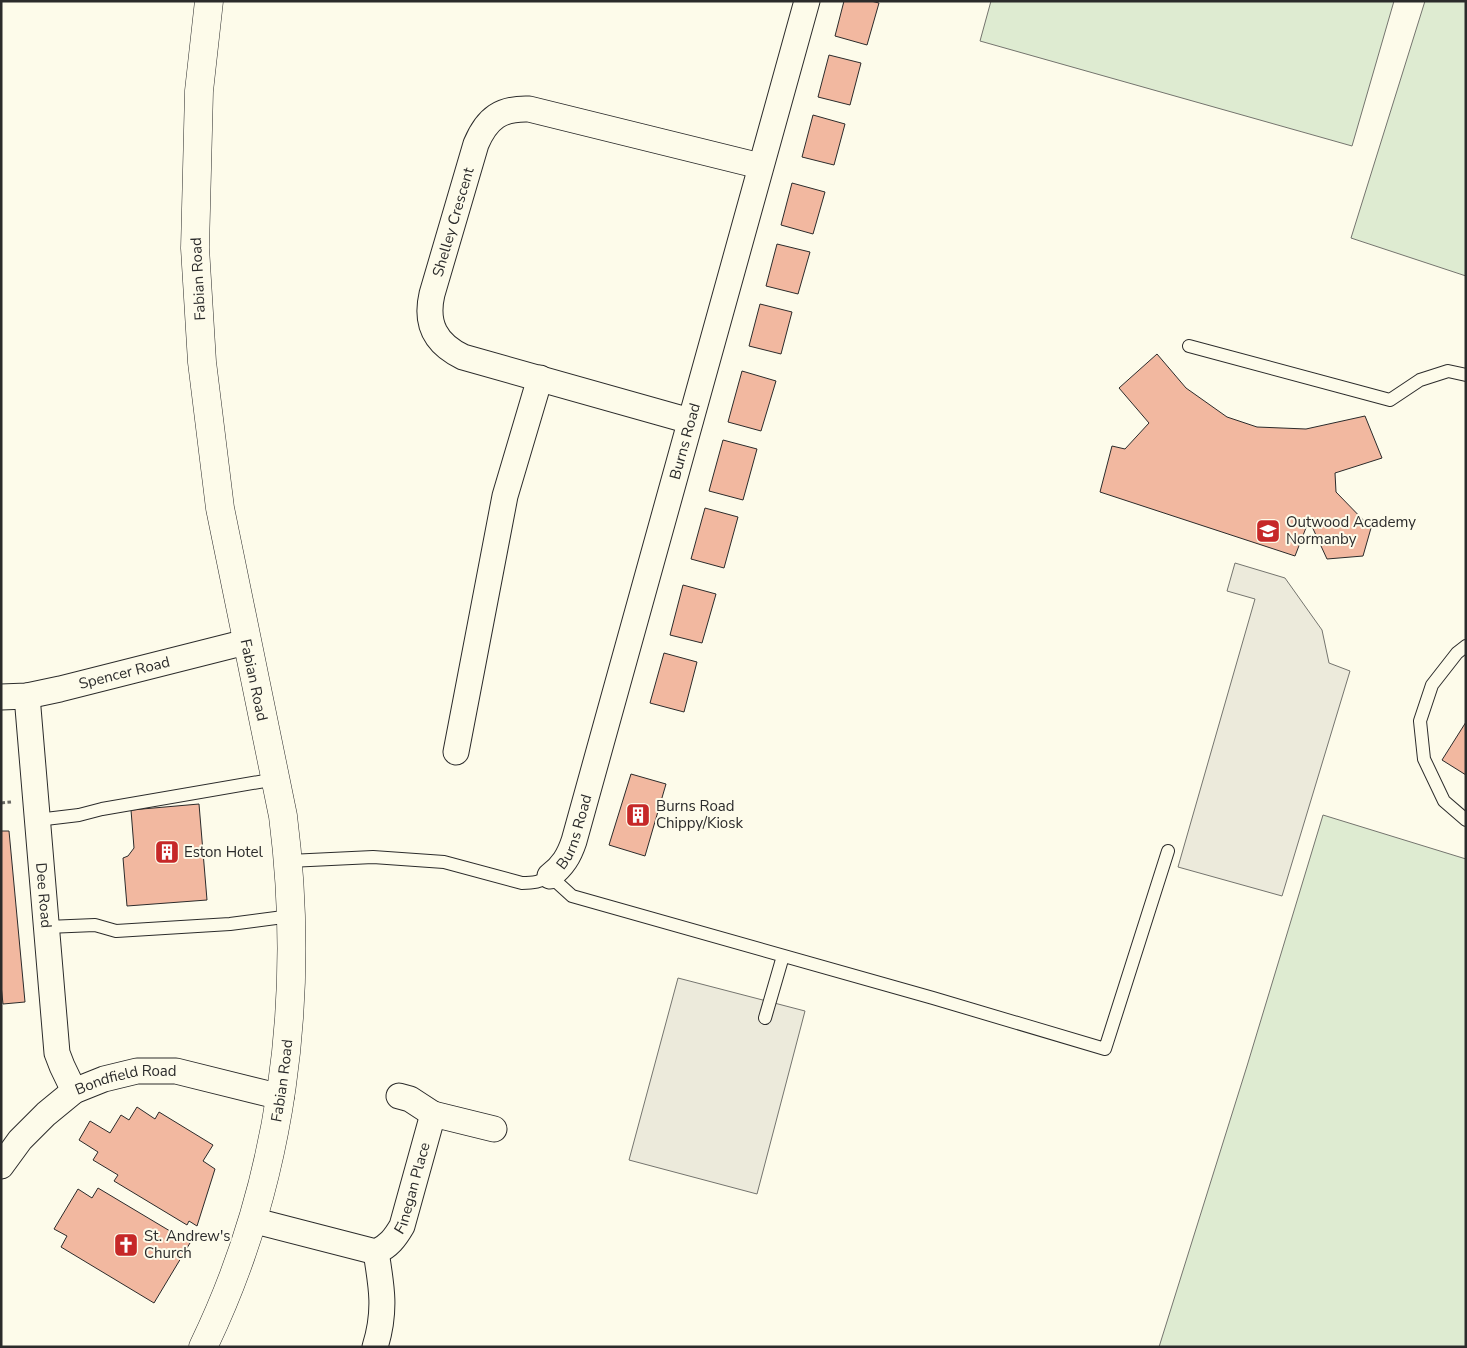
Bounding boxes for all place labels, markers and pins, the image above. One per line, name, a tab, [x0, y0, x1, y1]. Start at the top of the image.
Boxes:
place label: Outwood Academy Normanby	[1286, 512, 1416, 549]
school or university icon: Outwood Academy Normanby	[1255, 518, 1281, 544]
place label: Burns Road Chippy/Kiosk	[656, 796, 743, 833]
building icon: Burns Road Chippy/Kiosk	[625, 802, 651, 828]
building icon: Eston Hotel	[154, 839, 180, 865]
place label: Eston Hotel	[184, 842, 263, 862]
place label: St. Andrew's Church	[144, 1226, 230, 1263]
church icon: St. Andrew's Church	[113, 1232, 139, 1258]

